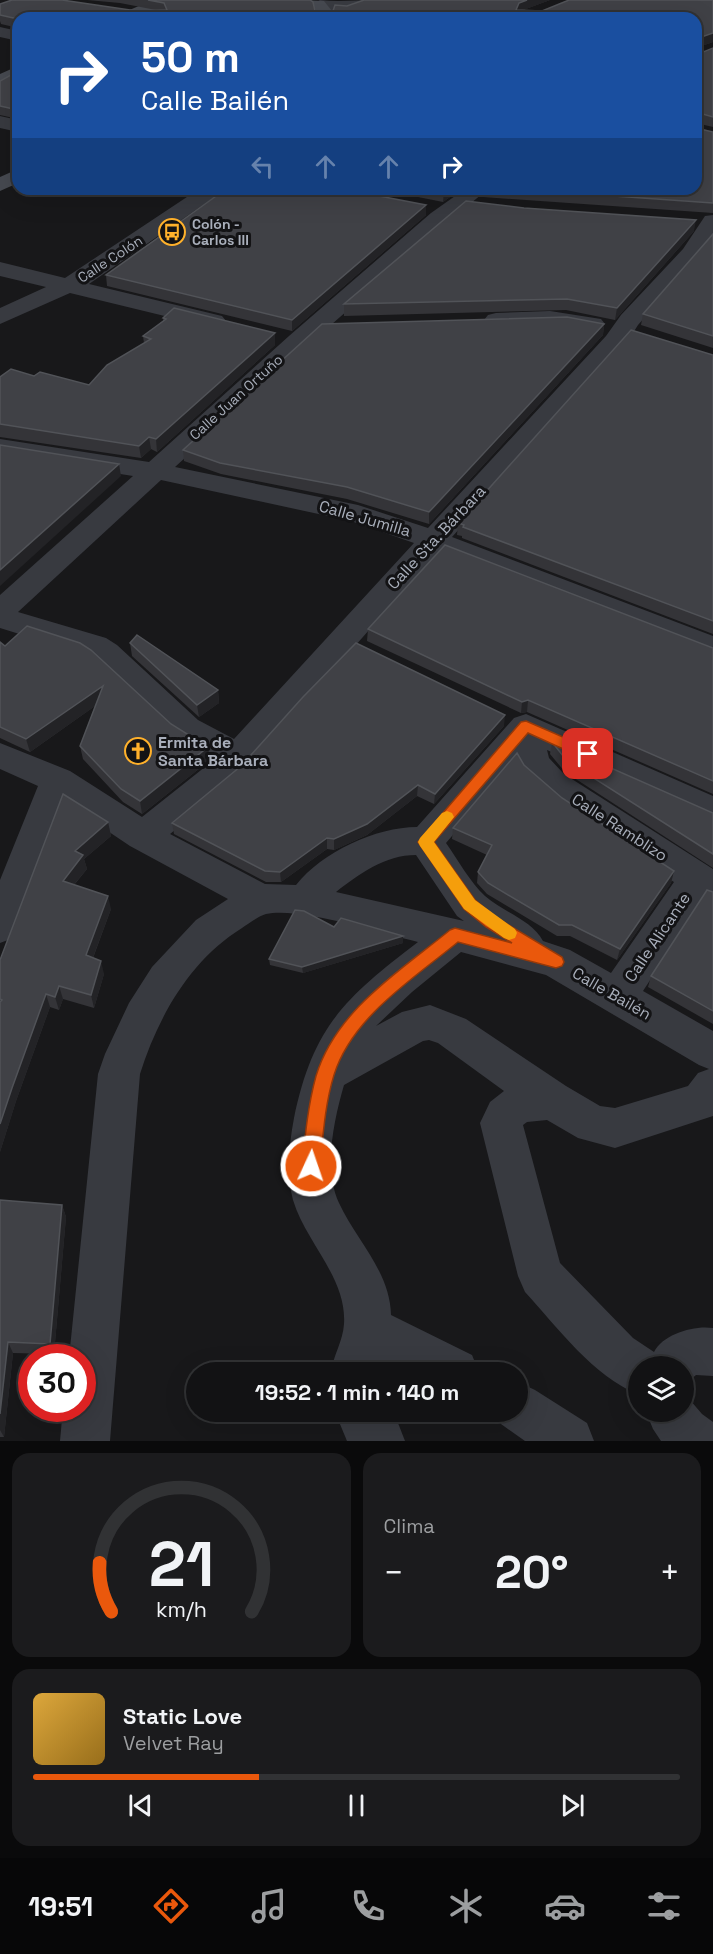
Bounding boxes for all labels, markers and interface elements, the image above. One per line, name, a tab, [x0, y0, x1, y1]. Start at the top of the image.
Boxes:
text: 50 m	[141, 31, 240, 84]
icon: right	[42, 36, 120, 114]
text: Calle Bailén	[141, 83, 289, 118]
icon: left	[246, 150, 279, 183]
icon: ahead	[309, 150, 342, 183]
icon: ahead	[372, 150, 405, 183]
icon: right	[435, 150, 468, 183]
place label: Colón - Carlos III	[192, 215, 249, 249]
bus stop icon: Colón - Carlos III	[157, 217, 187, 247]
street label: Calle Colón	[74, 231, 146, 287]
street label: Calle Juan Ortuño	[186, 350, 286, 444]
street label: Calle Sta. Bárbara	[383, 481, 490, 594]
street label: Calle Jumilla	[317, 495, 413, 542]
pin	[562, 728, 613, 779]
place label: Ermita de Santa Bárbara	[158, 732, 268, 771]
church icon: Ermita de Santa Bárbara	[123, 736, 153, 766]
icon: arrive	[571, 737, 604, 770]
street label: Calle Ramblizo	[568, 789, 672, 866]
street label: Calle Alicante	[620, 889, 695, 986]
street label: Calle Bailén	[568, 962, 655, 1024]
position arrow	[279, 1134, 343, 1198]
speed limit sign: 30	[18, 1344, 96, 1422]
map controls	[628, 1356, 694, 1422]
button: layers	[628, 1356, 694, 1422]
text: 19:52 · 1 min · 140 m	[255, 1378, 459, 1406]
text: Clima	[384, 1513, 435, 1539]
text: 21	[149, 1525, 214, 1604]
text: 20°	[495, 1544, 569, 1601]
text: −	[384, 1552, 404, 1594]
text: +	[660, 1552, 680, 1594]
text: km/h	[156, 1596, 207, 1623]
text: Static Love	[123, 1702, 242, 1730]
text: Velvet Ray	[123, 1730, 224, 1756]
icon: previous	[124, 1789, 157, 1822]
icon: pause	[340, 1789, 373, 1822]
icon: next	[556, 1789, 589, 1822]
icon: directions	[150, 1885, 192, 1927]
icon: music	[248, 1885, 290, 1927]
icon: phone	[347, 1885, 389, 1927]
icon: climate	[445, 1885, 487, 1927]
icon: car	[544, 1885, 586, 1927]
icon: filters	[643, 1885, 685, 1927]
text: 19:51	[28, 1889, 93, 1924]

